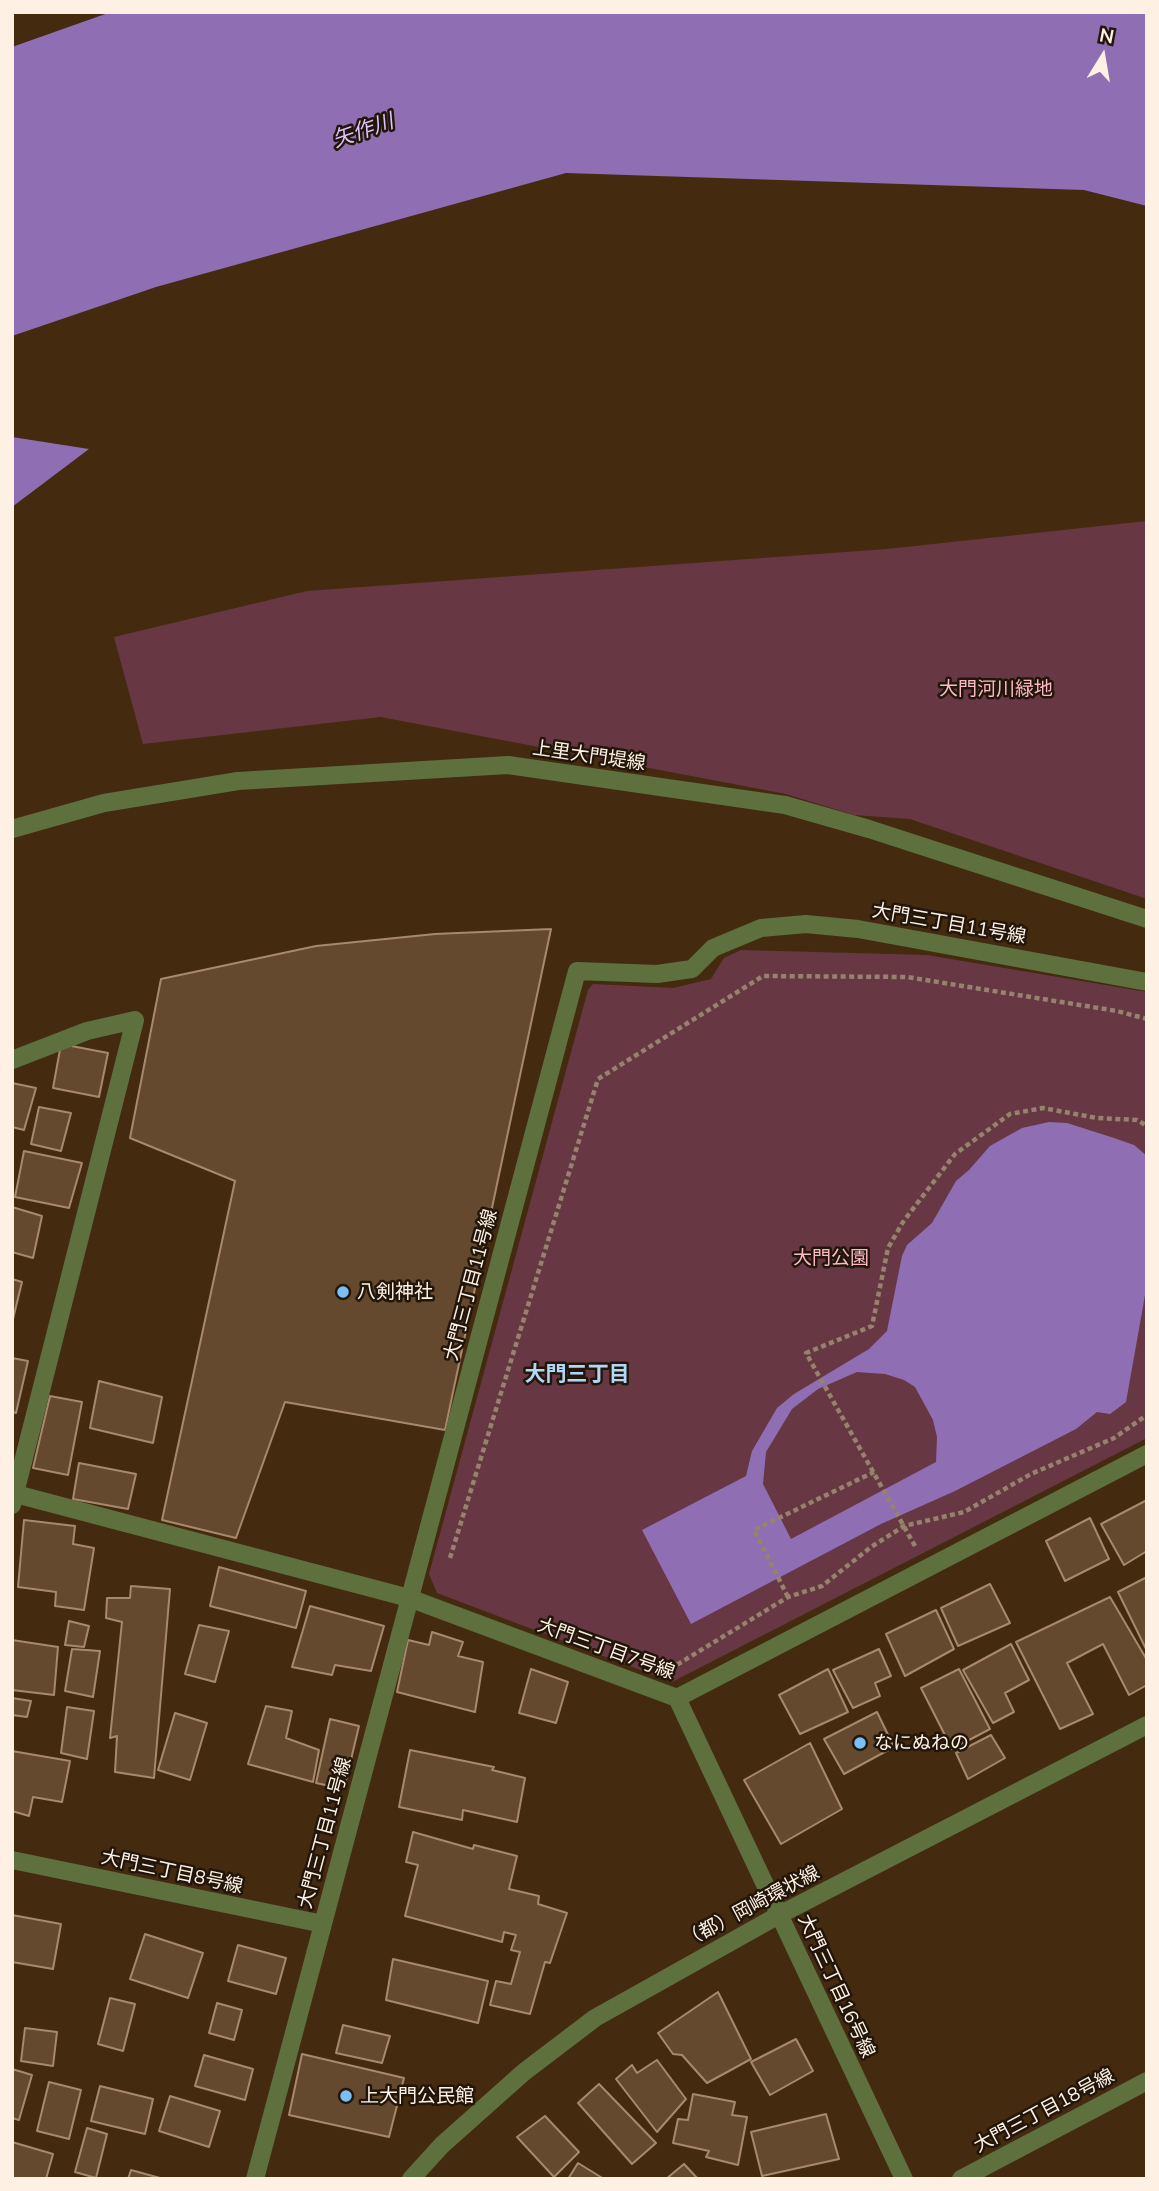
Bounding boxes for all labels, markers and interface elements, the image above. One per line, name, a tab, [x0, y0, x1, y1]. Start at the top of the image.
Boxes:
north arrow	[1068, 21, 1138, 91]
text: N	[1098, 22, 1116, 49]
water label: 矢作川	[329, 109, 397, 153]
park label: 大門河川緑地	[939, 678, 1053, 700]
street label: 上里大門堤線	[531, 737, 647, 775]
street label: 大門三丁目11号線	[870, 899, 1028, 949]
street label: 大門三丁目11号線	[440, 1207, 502, 1363]
park label: 大門公園	[793, 1247, 869, 1269]
place label: 八剣神社	[357, 1281, 433, 1303]
marker: 八剣神社	[335, 1284, 351, 1300]
district label: 大門三丁目	[525, 1362, 629, 1388]
street label: 大門三丁目7号線	[534, 1614, 678, 1684]
place label: なにぬねの	[874, 1732, 969, 1754]
marker: なにぬねの	[852, 1735, 868, 1751]
street label: 大門三丁目11号線	[294, 1755, 356, 1911]
street label: 大門三丁目8号線	[99, 1846, 245, 1898]
street label: （都）岡崎環状線	[679, 1861, 823, 1953]
street label: 大門三丁目16号線	[793, 1911, 879, 2061]
street label: 大門三丁目18号線	[970, 2064, 1118, 2158]
place label: 上大門公民館	[360, 2085, 474, 2107]
marker: 上大門公民館	[338, 2088, 354, 2104]

